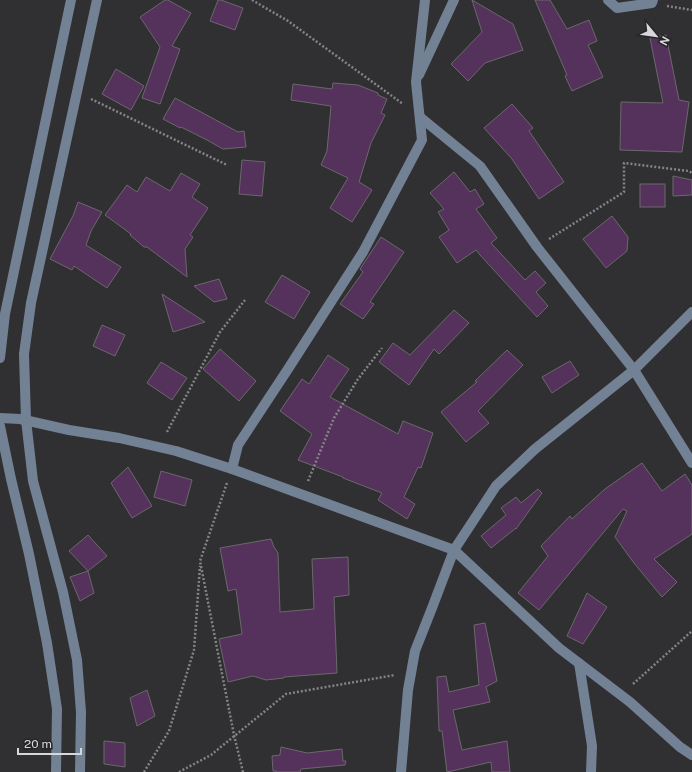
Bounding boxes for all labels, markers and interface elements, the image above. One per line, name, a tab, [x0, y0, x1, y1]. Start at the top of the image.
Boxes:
north arrow	[636, 16, 676, 56]
text: N	[657, 34, 672, 48]
scale bar	[18, 730, 81, 756]
text: 20 m	[24, 737, 52, 751]

